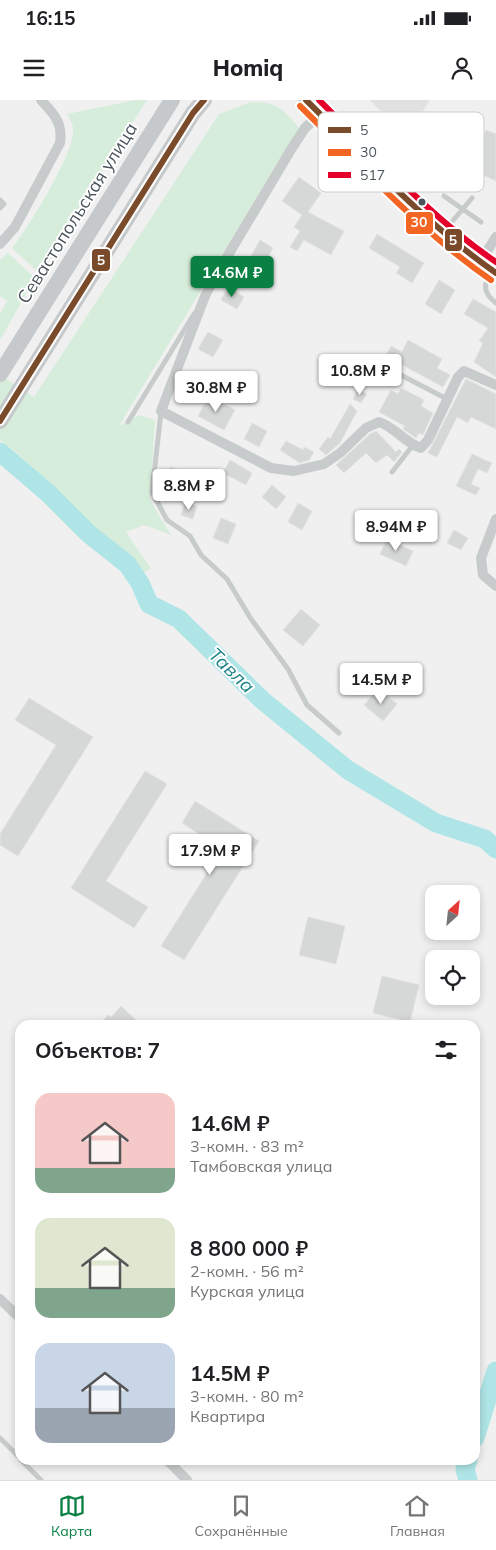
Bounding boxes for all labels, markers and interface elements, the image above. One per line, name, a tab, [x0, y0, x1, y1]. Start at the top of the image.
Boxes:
text: 16:15	[25, 6, 75, 30]
icon: menu	[20, 54, 48, 82]
text: Homiq	[213, 54, 283, 82]
icon: person	[448, 54, 476, 82]
legend	[318, 112, 484, 192]
street label: Севастопольская улица	[12, 118, 142, 308]
text: 5	[360, 121, 368, 139]
text: 30	[360, 143, 377, 161]
text: 517	[360, 166, 385, 184]
unlabelled marker	[417, 197, 427, 207]
line badge: 30	[405, 211, 434, 235]
text: 30	[411, 213, 427, 231]
line badge: 5	[444, 228, 463, 252]
text: 5	[449, 231, 457, 249]
line badge: 5	[91, 248, 111, 272]
text: 5	[97, 251, 105, 269]
pin: 14.6M ₽	[186, 256, 278, 298]
text: 14.6M ₽	[202, 262, 262, 282]
pin: 10.8M ₽	[314, 354, 406, 396]
text: 10.8M ₽	[330, 360, 390, 380]
pin: 30.8M ₽	[170, 370, 262, 413]
text: 30.8M ₽	[186, 377, 246, 397]
pin: 8.8M ₽	[148, 468, 230, 511]
text: 8.8M ₽	[163, 475, 215, 495]
pin: 8.94M ₽	[350, 510, 442, 552]
text: 8.94M ₽	[366, 516, 426, 536]
water label: Тавла	[204, 642, 260, 698]
pin: 14.5M ₽	[335, 662, 427, 705]
text: 14.5M ₽	[351, 669, 411, 689]
pin: 17.9M ₽	[164, 834, 256, 876]
text: 17.9M ₽	[180, 840, 240, 860]
north arrow	[425, 885, 480, 940]
map controls	[425, 885, 480, 1005]
button: locate	[425, 950, 480, 1005]
icon: filters	[432, 1036, 460, 1064]
text: Объектов: 7	[35, 1037, 160, 1063]
text: 14.6M ₽	[190, 1110, 270, 1136]
icon: home	[75, 1113, 135, 1173]
text: 3-комн. · 83 m²	[190, 1136, 304, 1156]
text: Тамбовская улица	[190, 1156, 333, 1176]
text: 8 800 000 ₽	[190, 1235, 308, 1261]
icon: home	[75, 1238, 135, 1298]
text: 2-комн. · 56 m²	[190, 1261, 304, 1281]
text: Курская улица	[190, 1281, 305, 1301]
text: 14.5M ₽	[190, 1360, 270, 1386]
icon: home	[75, 1363, 135, 1423]
text: 3-комн. · 80 m²	[190, 1386, 304, 1406]
text: Квартира	[190, 1406, 265, 1426]
tab: Карта	[51, 1492, 92, 1540]
tab: Сохранённые	[195, 1492, 288, 1540]
tab: Главная	[390, 1492, 445, 1540]

